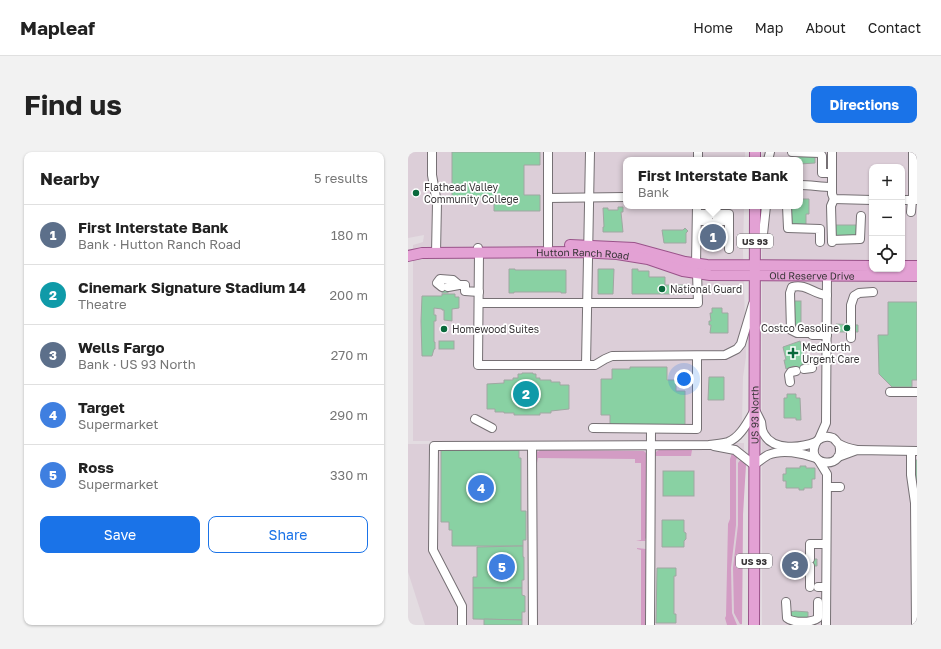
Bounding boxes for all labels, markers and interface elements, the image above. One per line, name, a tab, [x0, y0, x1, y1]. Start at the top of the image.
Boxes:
text: Mapleaf	[20, 16, 95, 39]
text: Home	[693, 19, 733, 36]
text: Map	[755, 19, 783, 36]
text: About	[805, 19, 846, 36]
text: Contact	[868, 19, 921, 36]
button: Directions	[811, 86, 917, 123]
text: Find us	[24, 88, 122, 121]
popup	[623, 157, 803, 209]
map controls	[869, 164, 905, 272]
button: +	[869, 164, 905, 200]
text: First Interstate Bank	[638, 166, 788, 184]
text: Nearby	[40, 168, 100, 189]
text: 5 results	[314, 170, 368, 186]
place label: Flathead Valley Community College	[424, 181, 519, 205]
text: Bank	[638, 184, 669, 200]
marker: Flathead Valley Community College	[411, 188, 421, 198]
button: −	[869, 200, 905, 236]
text: First Interstate Bank	[78, 218, 229, 236]
pin: 1	[700, 222, 726, 252]
text: 1	[50, 227, 56, 243]
text: 180 m	[331, 227, 368, 243]
road number: US 93	[737, 234, 773, 248]
text: Bank · Hutton Ranch Road	[78, 236, 241, 252]
button: locate	[869, 236, 905, 272]
street label: Hutton Ranch Road	[536, 246, 630, 262]
street label: Old Reserve Drive	[769, 269, 855, 282]
text: Cinemark Signature Stadium 14	[78, 278, 306, 296]
place label: National Guard	[670, 283, 742, 295]
marker: National Guard	[657, 284, 667, 294]
text: 2	[49, 287, 57, 303]
text: 200 m	[330, 287, 368, 303]
text: Theatre	[78, 296, 127, 312]
place label: Costco Gasoline	[761, 322, 839, 334]
place label: Homewood Suites	[452, 323, 539, 335]
marker: Costco Gasoline	[842, 323, 852, 333]
marker: Homewood Suites	[439, 324, 449, 334]
text: Wells Fargo	[78, 338, 164, 356]
place label: MedNorth Urgent Care	[802, 341, 860, 365]
text: 3	[49, 347, 57, 363]
text: 270 m	[331, 347, 368, 363]
marker: MedNorth Urgent Care	[787, 347, 799, 359]
text: Bank · US 93 North	[78, 356, 196, 372]
your location	[674, 369, 694, 389]
pin: 2	[513, 379, 539, 409]
street label: US 93 North	[748, 386, 761, 444]
text: Target	[78, 398, 125, 416]
text: 4	[49, 407, 57, 423]
text: 290 m	[330, 407, 368, 423]
text: Supermarket	[78, 416, 159, 432]
text: Ross	[78, 458, 114, 476]
text: 5	[49, 467, 57, 483]
text: 330 m	[330, 467, 368, 483]
pin: 4	[468, 473, 494, 503]
text: Supermarket	[78, 476, 159, 492]
button: Save	[40, 516, 200, 553]
button: Share	[208, 516, 368, 553]
pin: 3	[782, 550, 808, 580]
pin: 5	[489, 552, 515, 582]
road number: US 93	[736, 554, 772, 568]

